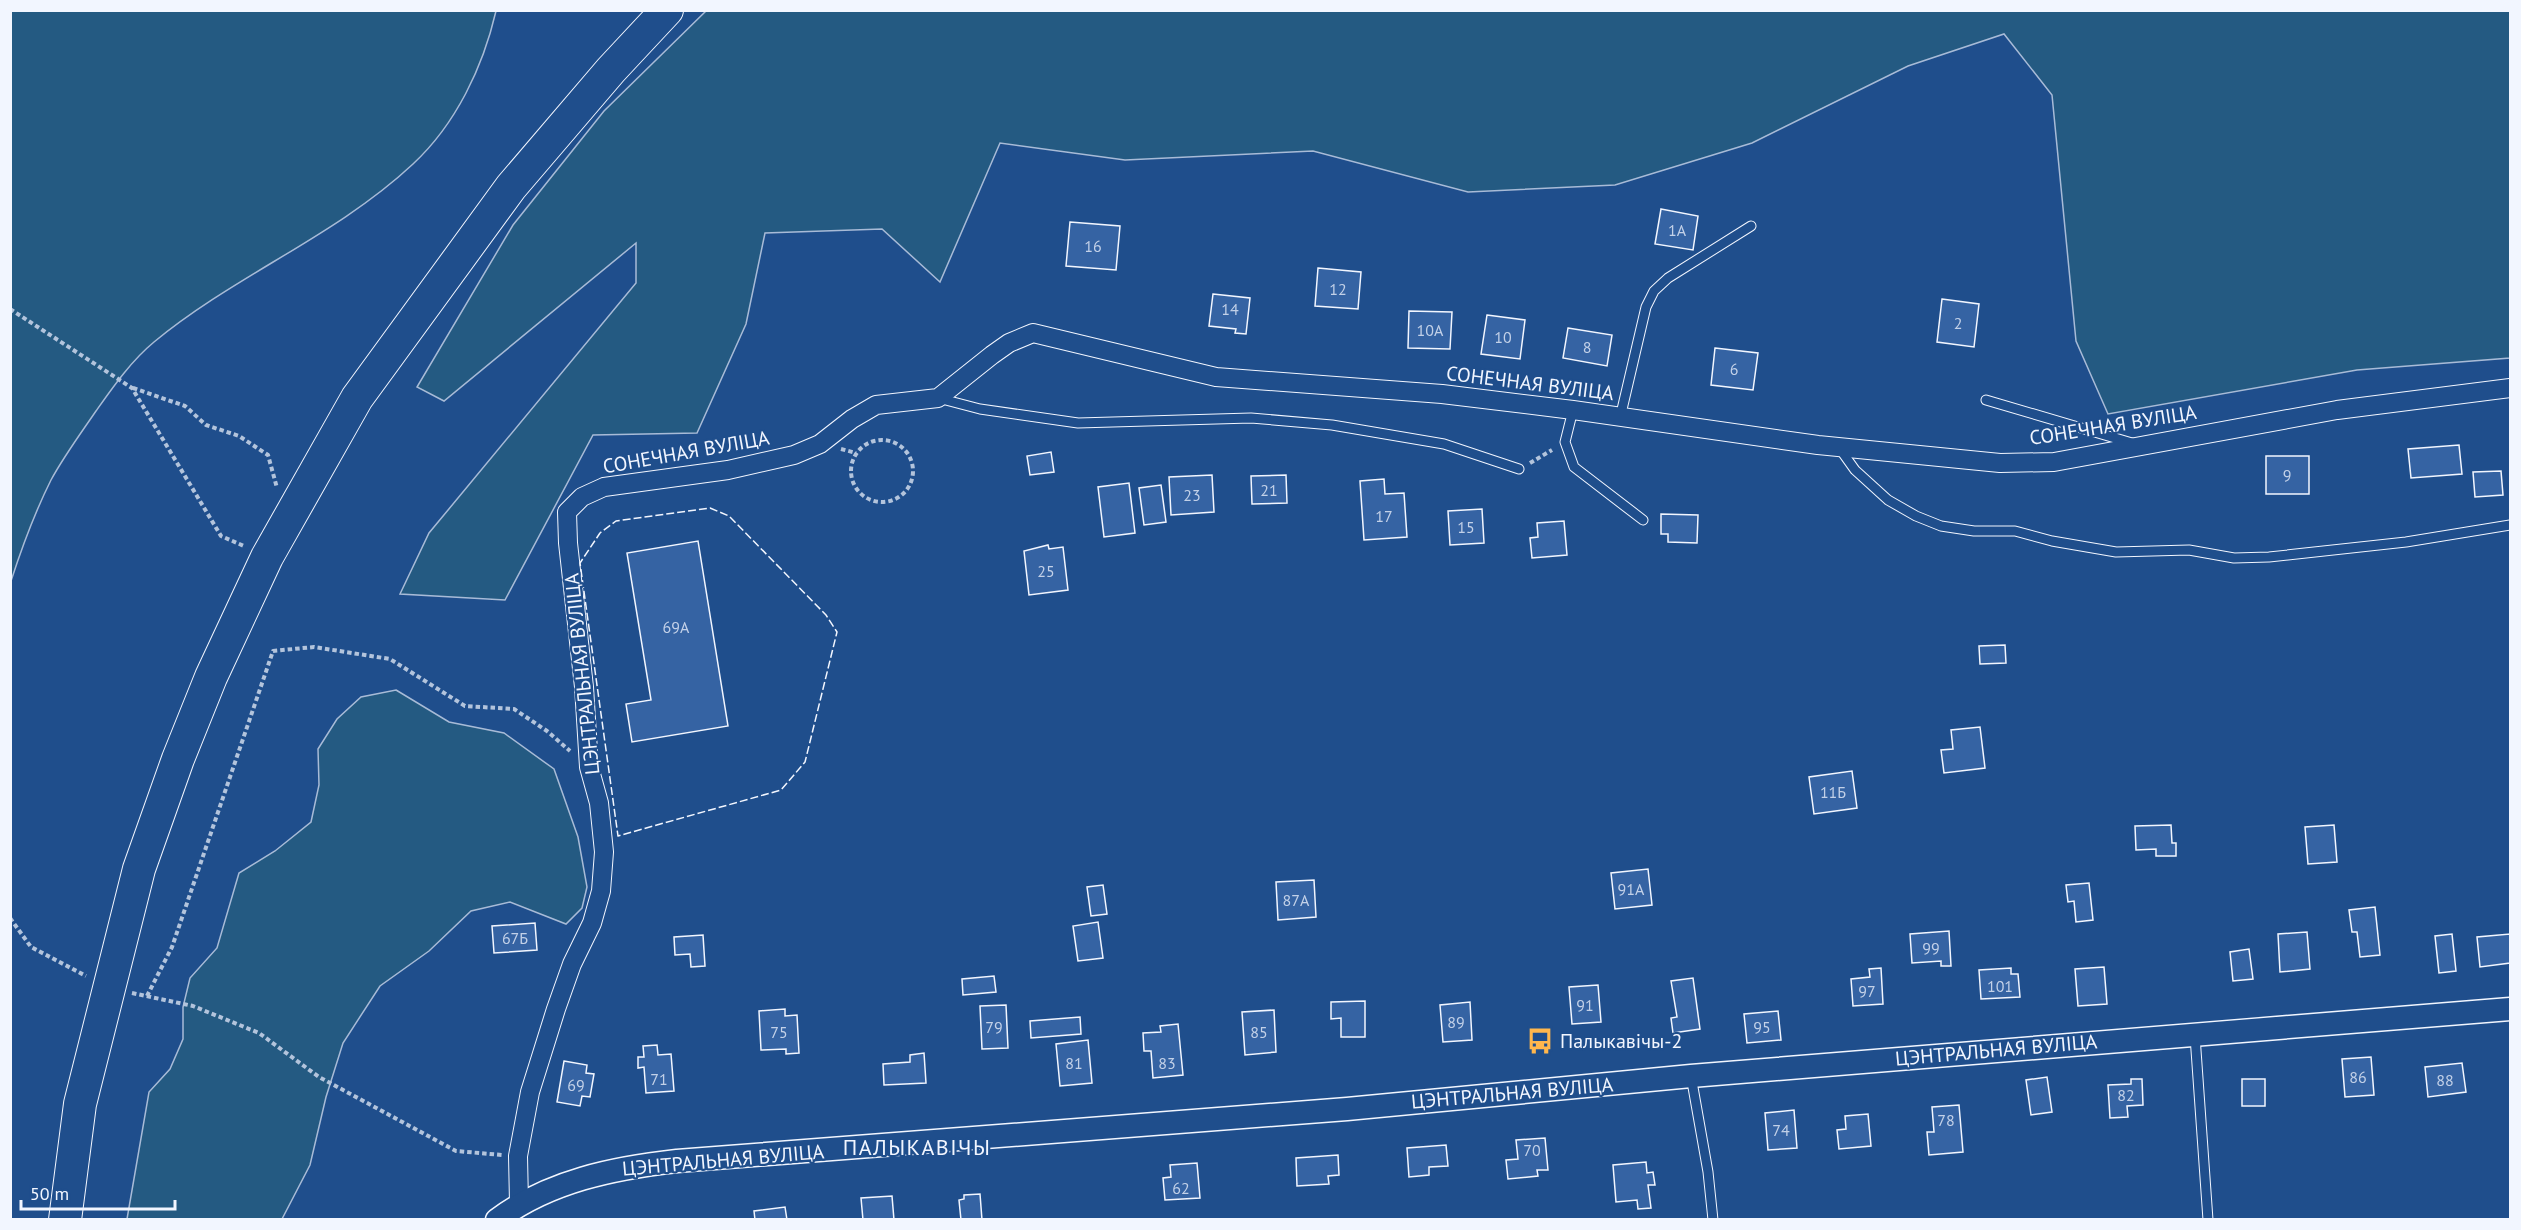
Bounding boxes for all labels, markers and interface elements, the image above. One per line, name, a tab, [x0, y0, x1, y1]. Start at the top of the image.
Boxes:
house number: 1А	[1668, 220, 1687, 240]
house number: 16	[1084, 236, 1102, 256]
house number: 12	[1329, 279, 1347, 299]
house number: 14	[1221, 299, 1239, 319]
house number: 2	[1954, 313, 1962, 333]
house number: 10А	[1417, 320, 1444, 340]
house number: 10	[1494, 327, 1512, 347]
house number: 8	[1583, 337, 1591, 357]
house number: 6	[1730, 359, 1738, 379]
street label: СОНЕЧНАЯ ВУЛІЦА	[1445, 360, 1616, 406]
street label: СОНЕЧНАЯ ВУЛІЦА	[2028, 399, 2199, 451]
street label: СОНЕЧНАЯ ВУЛІЦА	[601, 425, 772, 479]
house number: 9	[2283, 465, 2291, 485]
house number: 21	[1260, 480, 1278, 500]
house number: 23	[1183, 485, 1201, 505]
house number: 17	[1375, 506, 1393, 526]
house number: 15	[1457, 517, 1475, 537]
house number: 25	[1037, 561, 1055, 581]
street label: ЦЭНТРАЛЬНАЯ ВУЛІЦА	[558, 572, 606, 776]
house number: 69А	[663, 617, 690, 637]
house number: 11Б	[1820, 782, 1846, 802]
house number: 91А	[1618, 879, 1645, 899]
house number: 87А	[1283, 890, 1310, 910]
house number: 67Б	[502, 928, 528, 948]
house number: 99	[1922, 938, 1940, 958]
house number: 101	[1987, 976, 2013, 996]
house number: 97	[1858, 981, 1876, 1001]
house number: 91	[1576, 995, 1594, 1015]
house number: 89	[1447, 1012, 1465, 1032]
house number: 79	[985, 1017, 1003, 1037]
house number: 95	[1753, 1017, 1771, 1037]
house number: 75	[770, 1022, 788, 1042]
house number: 85	[1250, 1022, 1268, 1042]
bus stop icon: Палыкавічы-2	[1525, 1026, 1555, 1056]
place label: Палыкавічы-2	[1560, 1028, 1682, 1054]
street label: ЦЭНТРАЛЬНАЯ ВУЛІЦА	[1894, 1028, 2098, 1072]
house number: 81	[1065, 1053, 1083, 1073]
house number: 83	[1158, 1053, 1176, 1073]
house number: 86	[2349, 1067, 2367, 1087]
house number: 71	[650, 1069, 668, 1089]
house number: 88	[2436, 1070, 2454, 1090]
street label: ЦЭНТРАЛЬНАЯ ВУЛІЦА	[1410, 1071, 1614, 1115]
house number: 69	[567, 1075, 585, 1095]
house number: 82	[2117, 1085, 2135, 1105]
house number: 78	[1937, 1110, 1955, 1130]
house number: 74	[1772, 1120, 1790, 1140]
district label: ПАЛЫКАВІЧЫ	[843, 1133, 991, 1161]
street label: ЦЭНТРАЛЬНАЯ ВУЛІЦА	[621, 1138, 825, 1182]
house number: 70	[1523, 1140, 1541, 1160]
scale bar	[21, 1173, 176, 1211]
house number: 62	[1172, 1178, 1190, 1198]
text: 50 m	[30, 1182, 69, 1205]

